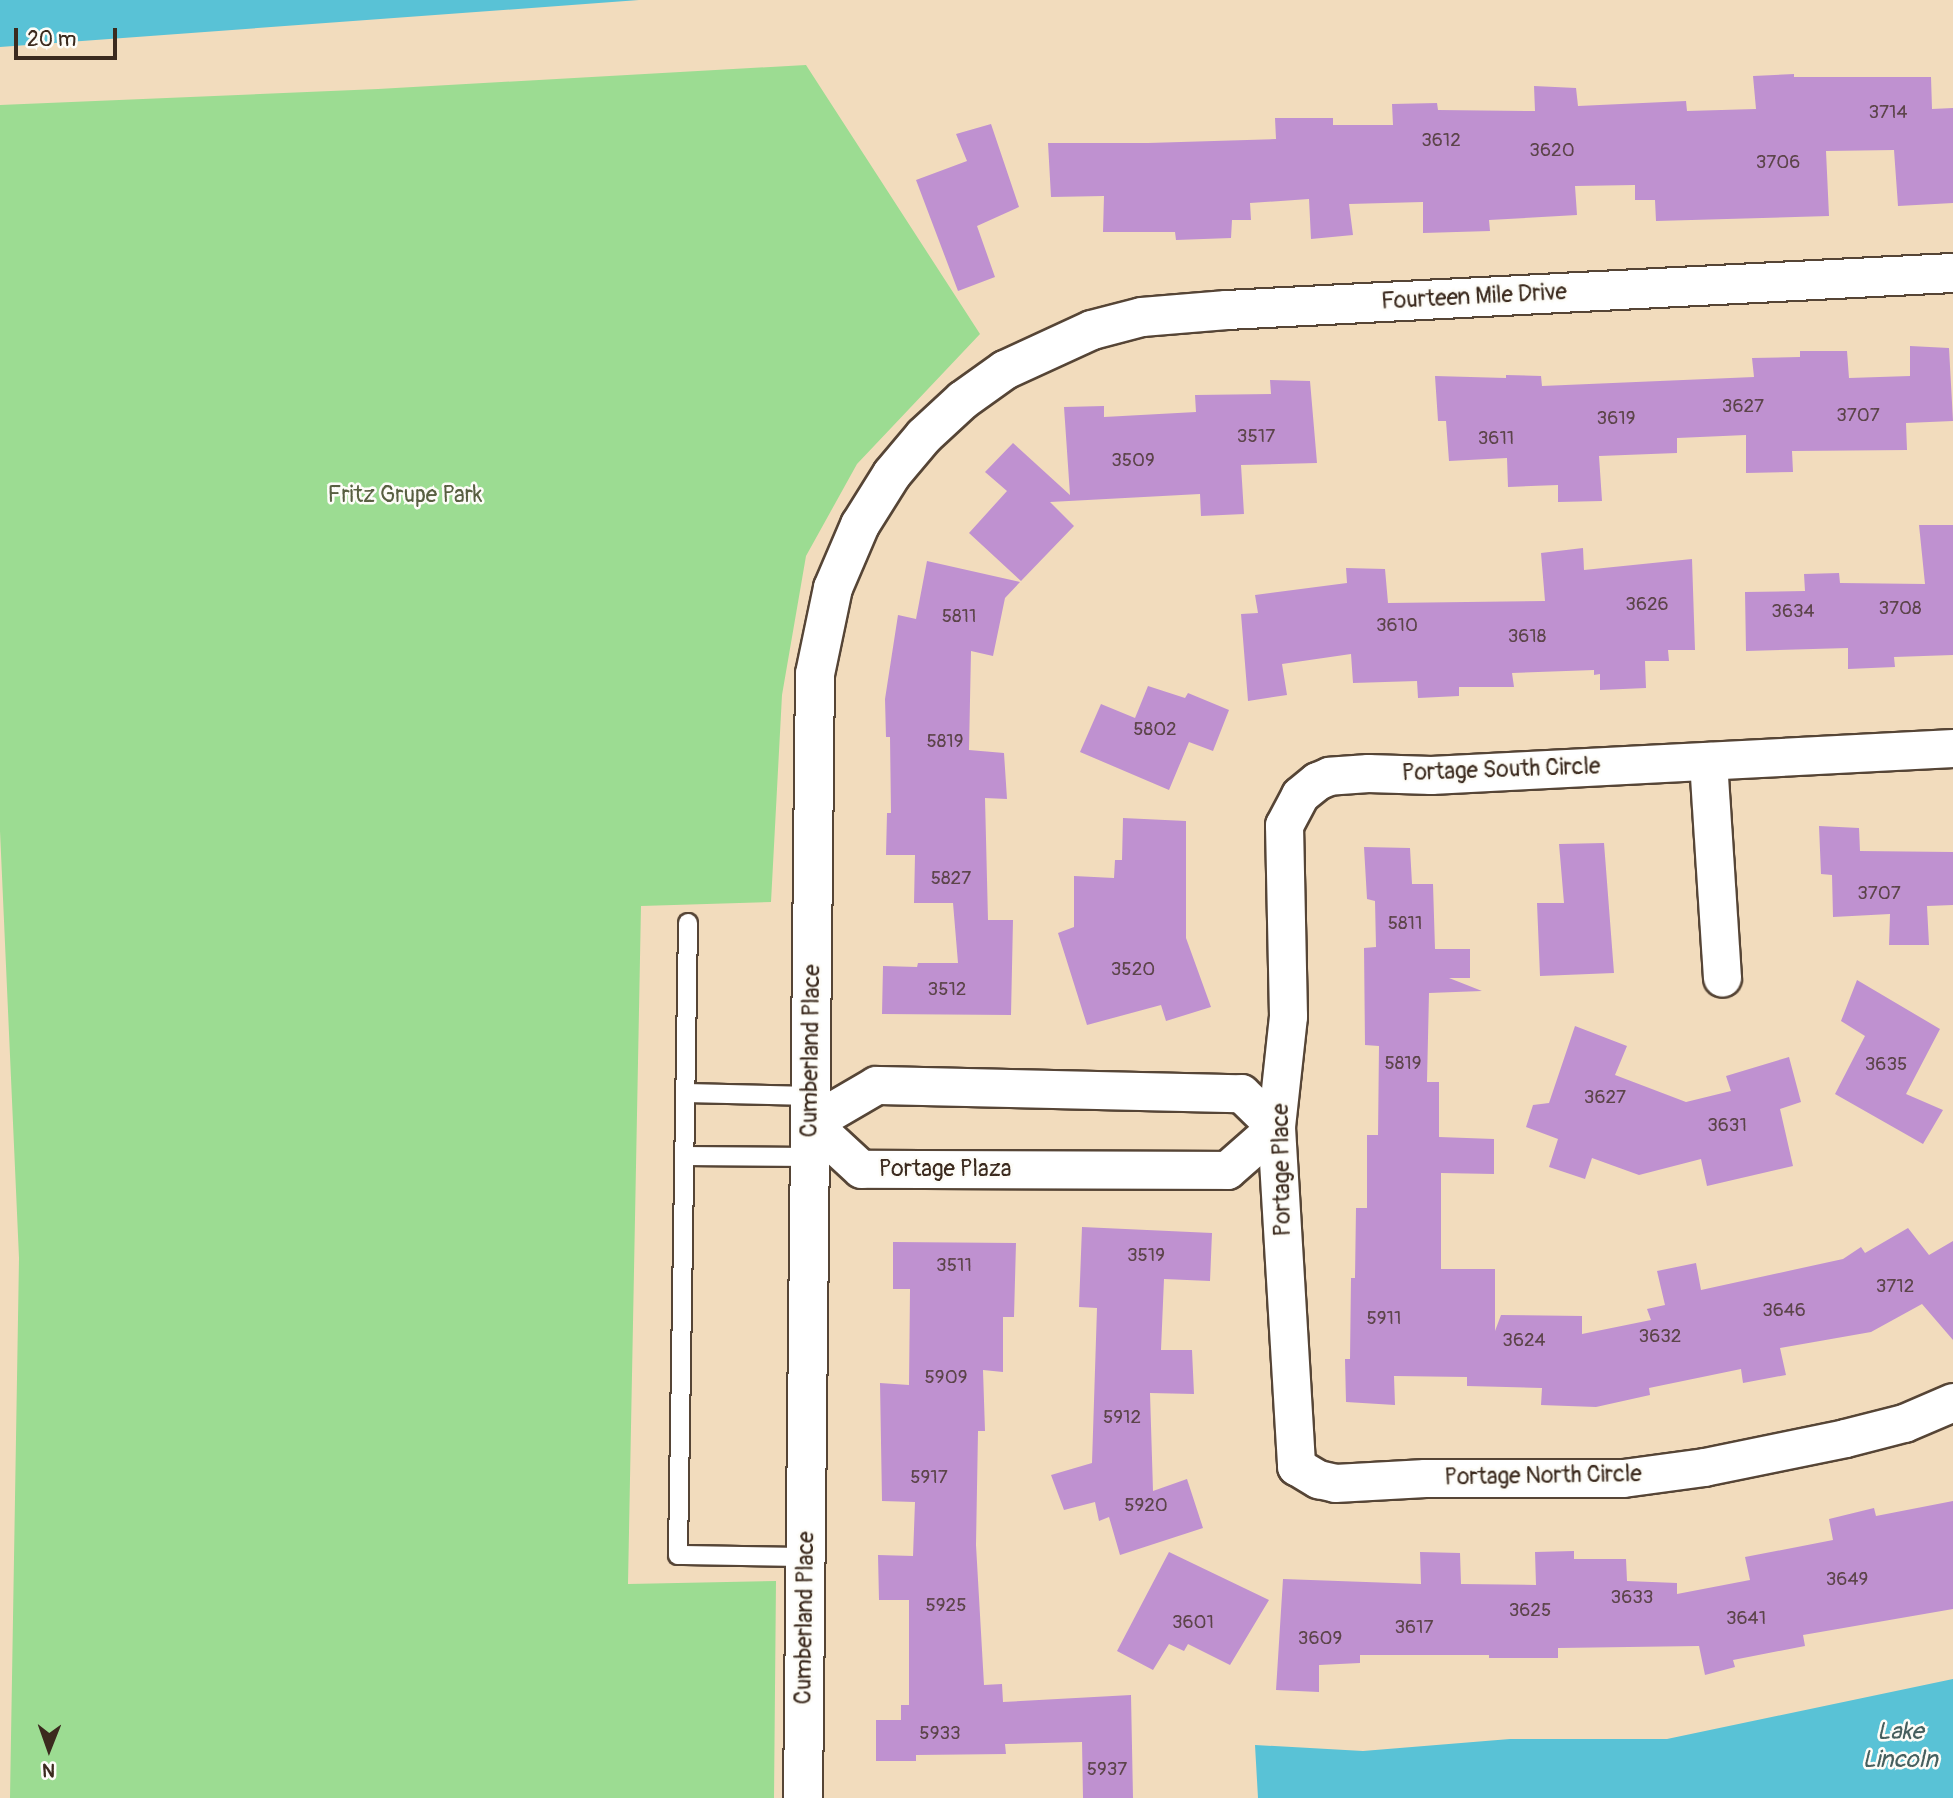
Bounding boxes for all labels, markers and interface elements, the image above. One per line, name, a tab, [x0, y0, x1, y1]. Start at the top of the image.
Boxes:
scale bar	[18, 14, 121, 58]
text: 20 m	[27, 26, 76, 53]
house number: 3714	[1868, 102, 1908, 124]
house number: 3612	[1421, 130, 1461, 152]
house number: 3620	[1529, 140, 1575, 162]
house number: 3706	[1756, 152, 1800, 174]
street label: Fourteen Mile Drive	[1380, 278, 1568, 316]
house number: 3627	[1722, 396, 1764, 418]
house number: 3707	[1836, 405, 1880, 427]
house number: 3619	[1597, 408, 1635, 430]
house number: 3517	[1237, 426, 1275, 448]
house number: 3611	[1478, 428, 1514, 450]
house number: 3509	[1111, 450, 1155, 472]
park label: Fritz Grupe Park	[328, 481, 482, 509]
house number: 3626	[1625, 594, 1669, 616]
house number: 3708	[1878, 598, 1922, 620]
house number: 3634	[1771, 601, 1815, 623]
house number: 5811	[942, 606, 976, 628]
house number: 3610	[1376, 615, 1418, 637]
house number: 3618	[1508, 626, 1546, 648]
house number: 5802	[1133, 719, 1177, 741]
house number: 5819	[926, 731, 964, 753]
street label: Portage South Circle	[1401, 753, 1601, 787]
house number: 5827	[931, 868, 971, 890]
house number: 3707	[1857, 883, 1901, 905]
house number: 5811	[1388, 913, 1422, 935]
house number: 3520	[1111, 959, 1155, 981]
street label: Cumberland Place	[796, 964, 826, 1138]
house number: 3512	[928, 979, 966, 1001]
house number: 5819	[1384, 1053, 1422, 1075]
house number: 3635	[1865, 1054, 1907, 1076]
house number: 3627	[1584, 1087, 1626, 1109]
street label: Portage Place	[1267, 1103, 1297, 1237]
house number: 3631	[1707, 1115, 1747, 1137]
street label: Portage Plaza	[879, 1155, 1011, 1183]
house number: 3519	[1127, 1245, 1165, 1267]
house number: 3511	[936, 1255, 972, 1277]
house number: 3712	[1876, 1276, 1914, 1298]
house number: 3646	[1762, 1300, 1806, 1322]
house number: 5911	[1367, 1308, 1401, 1330]
house number: 3632	[1639, 1326, 1681, 1348]
house number: 3624	[1502, 1330, 1546, 1352]
house number: 5909	[925, 1367, 967, 1389]
house number: 5912	[1103, 1407, 1141, 1429]
street label: Portage North Circle	[1444, 1460, 1642, 1492]
house number: 5917	[910, 1467, 948, 1489]
house number: 5920	[1124, 1495, 1168, 1517]
street label: Cumberland Place	[790, 1531, 820, 1705]
house number: 3649	[1826, 1569, 1868, 1591]
house number: 3633	[1611, 1587, 1653, 1609]
house number: 5925	[925, 1595, 967, 1617]
house number: 3625	[1509, 1600, 1551, 1622]
house number: 3641	[1726, 1608, 1766, 1630]
house number: 3601	[1172, 1612, 1214, 1634]
house number: 3617	[1394, 1617, 1434, 1639]
house number: 3609	[1298, 1628, 1342, 1650]
north arrow	[14, 1714, 84, 1784]
water label: Lake Lincoln	[1862, 1718, 1938, 1774]
house number: 5933	[919, 1723, 961, 1745]
text: N	[42, 1758, 55, 1782]
house number: 5937	[1087, 1759, 1127, 1781]

